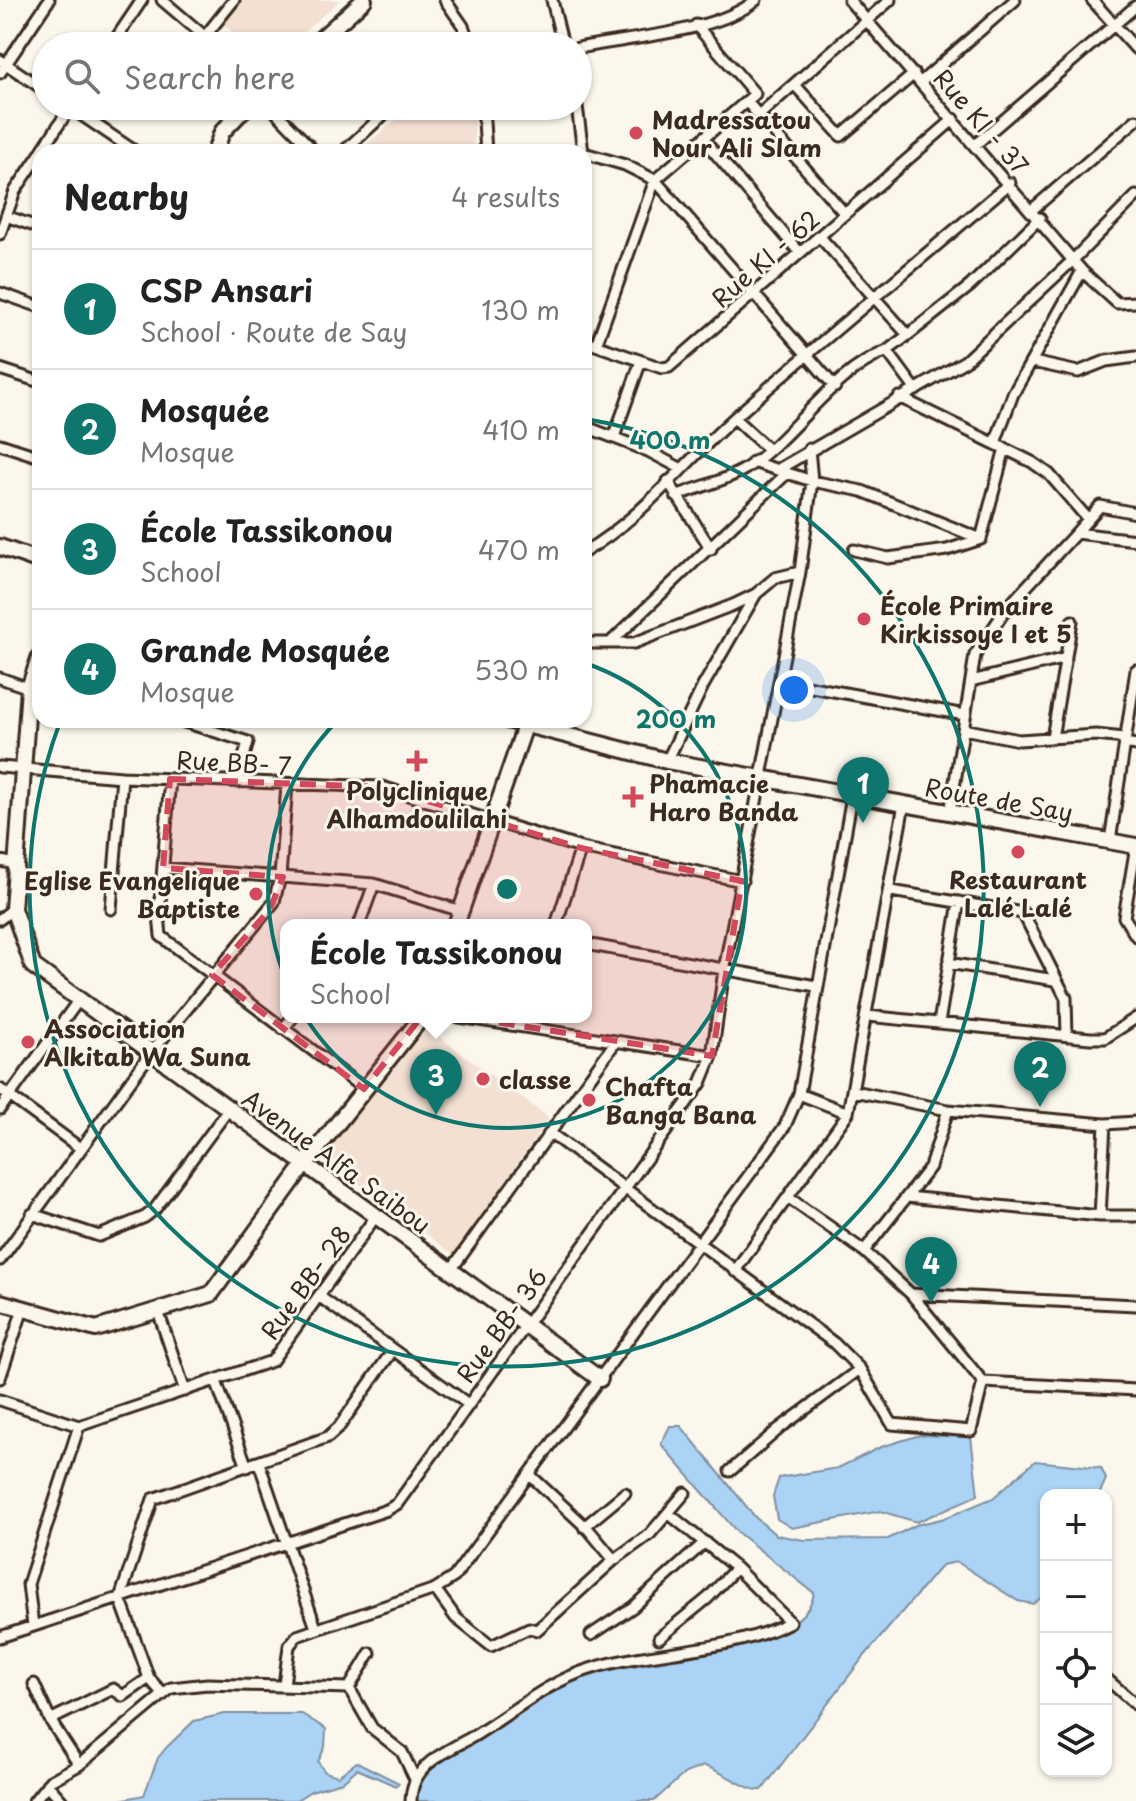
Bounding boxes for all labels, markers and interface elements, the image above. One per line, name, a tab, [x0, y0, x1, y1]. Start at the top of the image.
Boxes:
search box	[32, 32, 592, 120]
icon: search	[60, 54, 104, 98]
text: Search here	[124, 54, 296, 99]
street label: Rue KI - 37	[926, 60, 1038, 182]
place label: Madressatou Nour Ali Slam	[652, 101, 822, 165]
marker: Madressatou Nour Ali Slam	[627, 124, 645, 142]
text: Nearby	[64, 170, 189, 222]
text: 4 results	[451, 177, 560, 216]
street label: Rue KI - 62	[703, 201, 827, 315]
text: CSP Ansari	[140, 267, 313, 312]
text: 1	[84, 290, 96, 329]
text: 130 m	[481, 290, 560, 329]
text: School · Route de Say	[140, 312, 408, 351]
text: Mosquée	[140, 387, 270, 432]
text: 2	[81, 410, 99, 449]
text: 410 m	[482, 410, 560, 449]
text: 400 m	[629, 421, 711, 457]
text: Mosque	[140, 432, 235, 471]
text: École Tassikonou	[140, 507, 393, 552]
text: 3	[81, 530, 99, 569]
text: 470 m	[478, 530, 560, 569]
text: School	[140, 552, 222, 591]
place label: École Primaire Kirkissoye I et 5	[880, 587, 1072, 651]
marker: École Primaire Kirkissoye I et 5	[855, 610, 873, 628]
text: Grande Mosquée	[140, 627, 390, 672]
text: 4	[81, 650, 99, 689]
text: 530 m	[474, 650, 560, 689]
your location	[774, 670, 814, 710]
text: Mosque	[140, 672, 235, 711]
text: 200 m	[636, 700, 716, 736]
street label: Rue BB- 7	[176, 741, 293, 783]
marker: Polyclinique Alhamdoulilahi	[406, 750, 428, 772]
pin: 1	[837, 757, 889, 823]
place label: Phamacie Haro Banda	[649, 765, 798, 829]
street label: Route de Say	[922, 768, 1076, 830]
place label: Polyclinique Alhamdoulilahi	[327, 772, 507, 836]
marker: Phamacie Haro Banda	[624, 788, 642, 806]
marker: Restaurant Lalé Lalé	[1009, 843, 1027, 861]
place label: Restaurant Lalé Lalé	[949, 861, 1087, 925]
place label: Eglise Evangelique Baptiste	[24, 862, 240, 926]
centre of rings	[493, 875, 521, 903]
marker: Eglise Evangelique Baptiste	[247, 885, 265, 903]
popup	[280, 919, 592, 1023]
text: École Tassikonou	[309, 929, 563, 974]
text: School	[309, 974, 391, 1013]
place label: Association Alkitab Wa Suna	[44, 1010, 252, 1074]
marker: Association Alkitab Wa Suna	[19, 1033, 37, 1051]
pin: 2	[1014, 1041, 1066, 1107]
pin: 3	[410, 1049, 462, 1115]
place label: classe	[499, 1061, 572, 1097]
place label: Chafta Banga Bana	[605, 1068, 757, 1132]
marker: classe	[474, 1070, 492, 1088]
street label: Avenue Alfa Saibou	[235, 1080, 439, 1242]
marker: Chafta Banga Bana	[580, 1091, 598, 1109]
street label: Rue BB- 28	[251, 1218, 359, 1346]
pin: 4	[905, 1237, 957, 1303]
street label: Rue BB- 36	[447, 1260, 555, 1390]
map controls	[1040, 1489, 1112, 1777]
button: +	[1040, 1489, 1112, 1561]
button: −	[1040, 1561, 1112, 1633]
button: locate	[1040, 1633, 1112, 1705]
button: layers	[1040, 1705, 1112, 1777]

